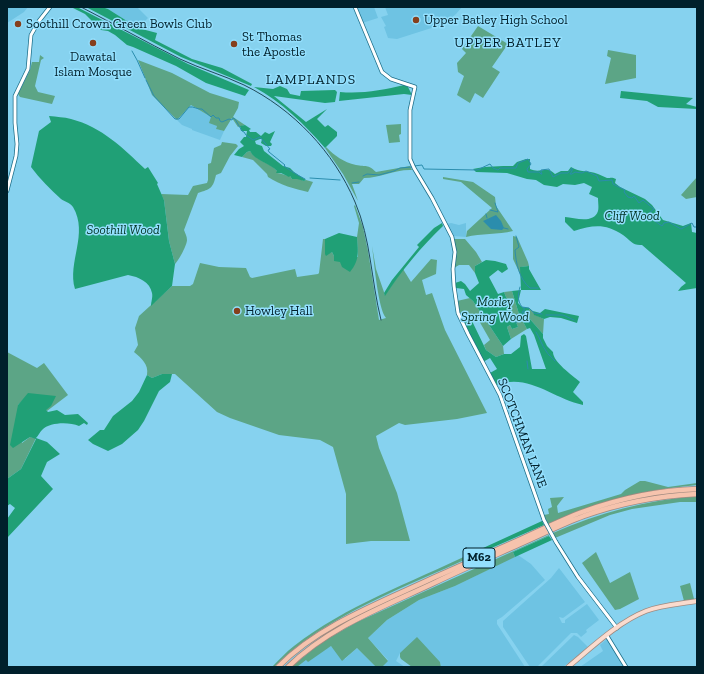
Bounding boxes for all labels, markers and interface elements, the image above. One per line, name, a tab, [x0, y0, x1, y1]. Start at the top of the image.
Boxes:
place label: Upper Batley High School	[424, 12, 568, 28]
marker: Upper Batley High School	[411, 15, 421, 25]
place label: Soothill Crown Green Bowls Club	[26, 16, 212, 32]
marker: Soothill Crown Green Bowls Club	[13, 19, 23, 29]
place label: St Thomas the Apostle	[242, 29, 305, 60]
district label: UPPER BATLEY	[454, 35, 562, 51]
marker: Dawatal Islam Mosque	[88, 38, 98, 48]
marker: St Thomas the Apostle	[229, 39, 239, 49]
place label: Dawatal Islam Mosque	[54, 49, 132, 80]
district label: LAMPLANDS	[266, 72, 356, 88]
park label: Cliff Wood	[604, 208, 660, 224]
park label: Soothill Wood	[86, 222, 160, 238]
park label: Morley Spring Wood	[461, 294, 529, 325]
place label: Howley Hall	[245, 303, 313, 319]
marker: Howley Hall	[232, 306, 242, 316]
street label: SCOTCHMAN LANE	[494, 376, 550, 490]
road number: M62	[463, 548, 495, 568]

